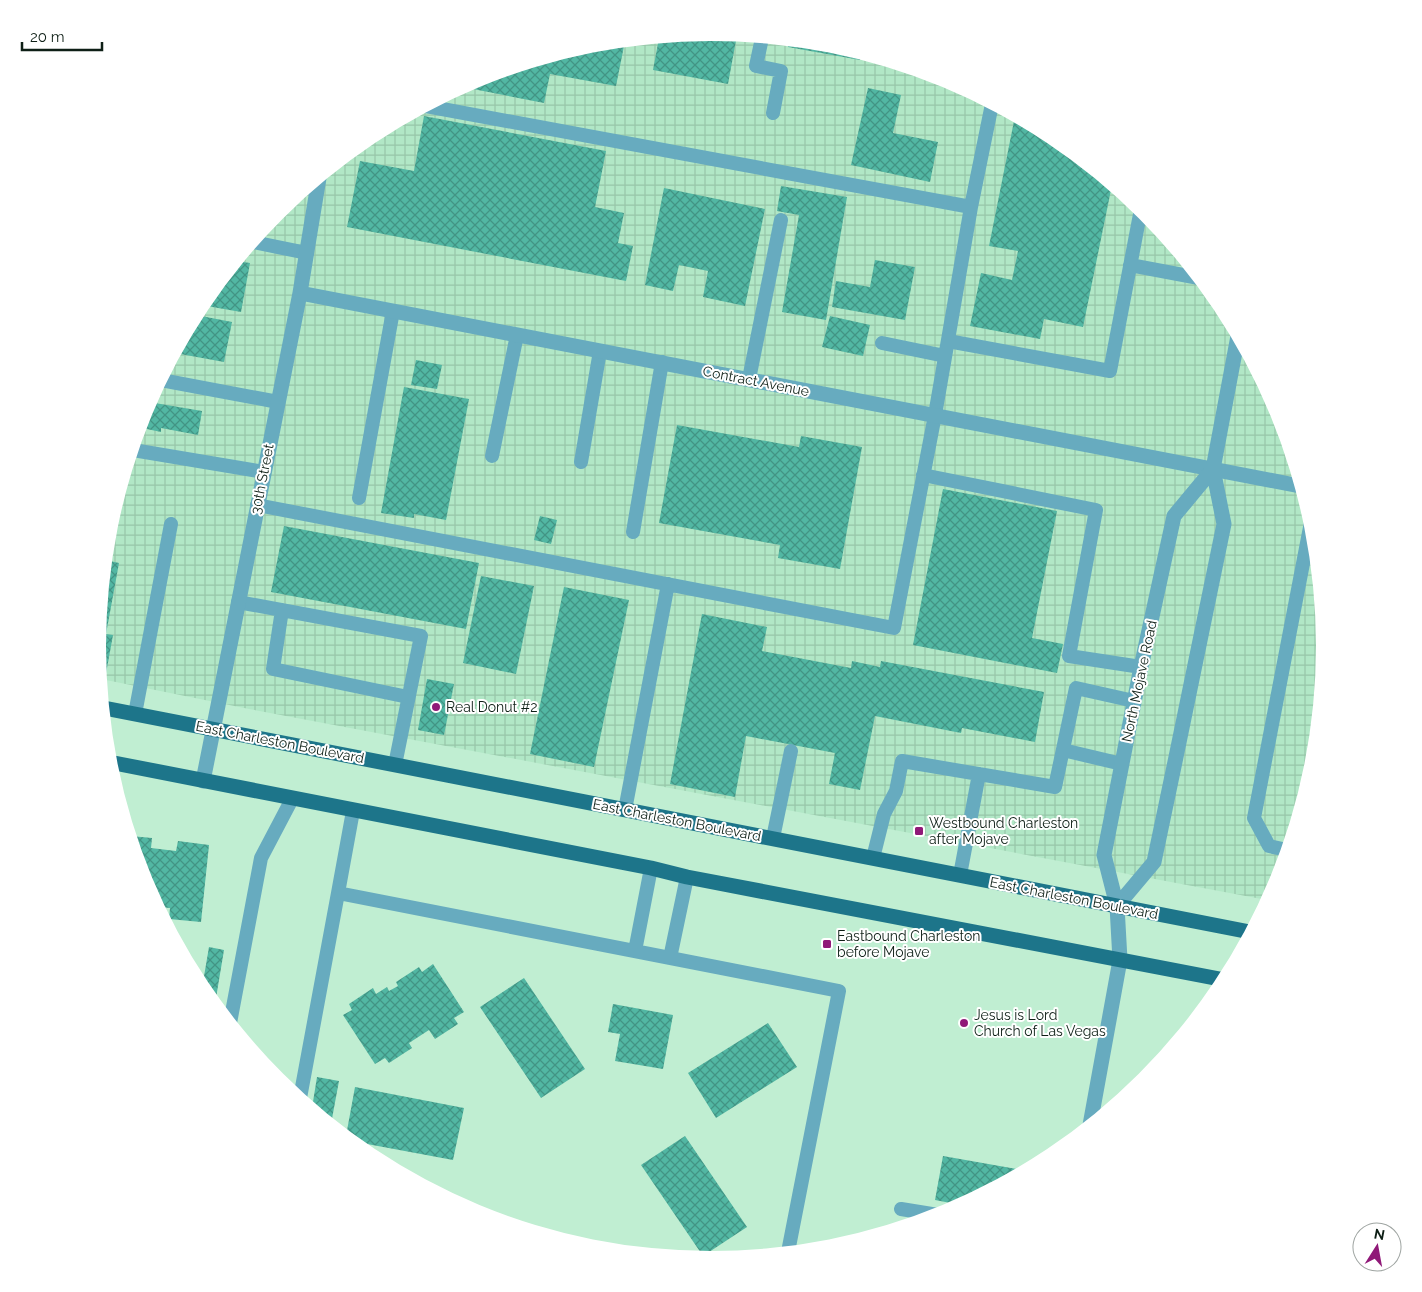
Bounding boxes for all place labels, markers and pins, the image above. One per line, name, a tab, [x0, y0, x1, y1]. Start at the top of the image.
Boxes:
place label: Real Donut #2	[446, 699, 538, 715]
marker: Real Donut #2	[430, 701, 442, 713]
place label: Westbound Charleston after Mojave	[929, 815, 1078, 847]
marker: Westbound Charleston after Mojave	[913, 825, 925, 837]
place label: Eastbound Charleston before Mojave	[837, 928, 980, 960]
marker: Eastbound Charleston before Mojave	[821, 938, 833, 950]
place label: Jesus is Lord Church of Las Vegas	[974, 1007, 1106, 1039]
marker: Jesus is Lord Church of Las Vegas	[958, 1017, 970, 1029]

